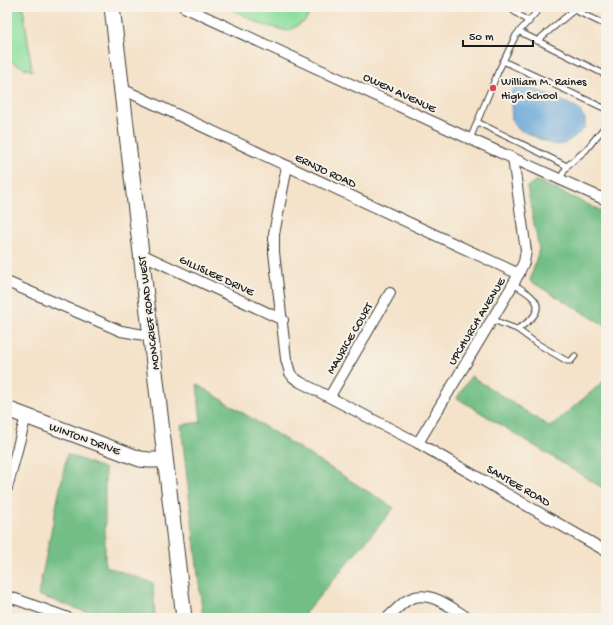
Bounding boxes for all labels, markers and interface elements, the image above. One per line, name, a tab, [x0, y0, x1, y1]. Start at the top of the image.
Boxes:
scale bar	[463, 22, 533, 48]
text: 50 m	[469, 31, 494, 45]
street label: OWEN AVENUE	[360, 71, 438, 117]
place label: William M. Raines High School	[501, 76, 587, 104]
marker: William M. Raines High School	[488, 83, 498, 93]
street label: ERNJO ROAD	[292, 151, 358, 192]
street label: GILLISLEE DRIVE	[176, 253, 256, 300]
street label: MONCRIEF ROAD WEST	[136, 254, 164, 371]
street label: UPCHURCH AVENUE	[446, 275, 510, 368]
street label: MAURICE COURT	[325, 300, 377, 377]
street label: WINTON DRIVE	[47, 421, 122, 459]
street label: SANTEE ROAD	[484, 463, 553, 511]

